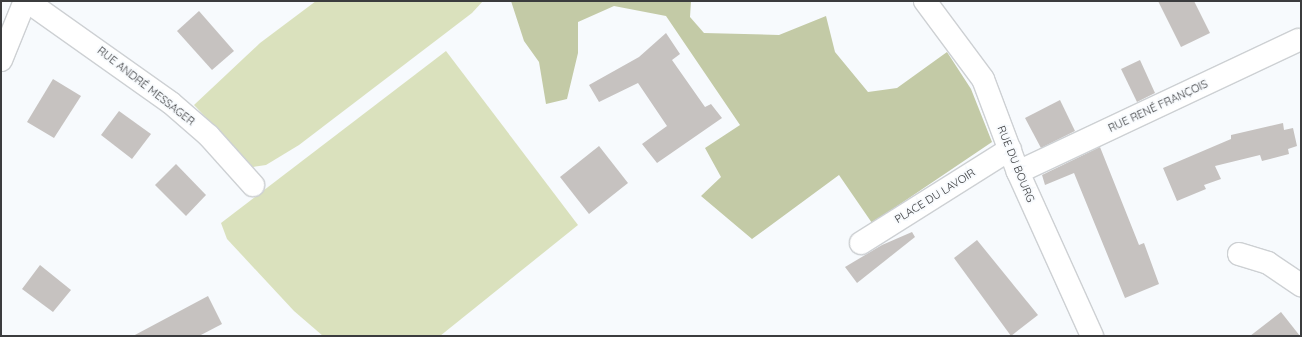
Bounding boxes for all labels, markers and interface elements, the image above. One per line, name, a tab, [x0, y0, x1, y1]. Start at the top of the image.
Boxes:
street label: RUE ANDRÉ MESSAGER	[95, 44, 197, 128]
street label: RUE RENÉ FRANÇOIS	[1106, 77, 1210, 135]
street label: RUE DU BOURG	[995, 124, 1037, 204]
street label: PLACE DU LAVOIR	[892, 166, 978, 226]

